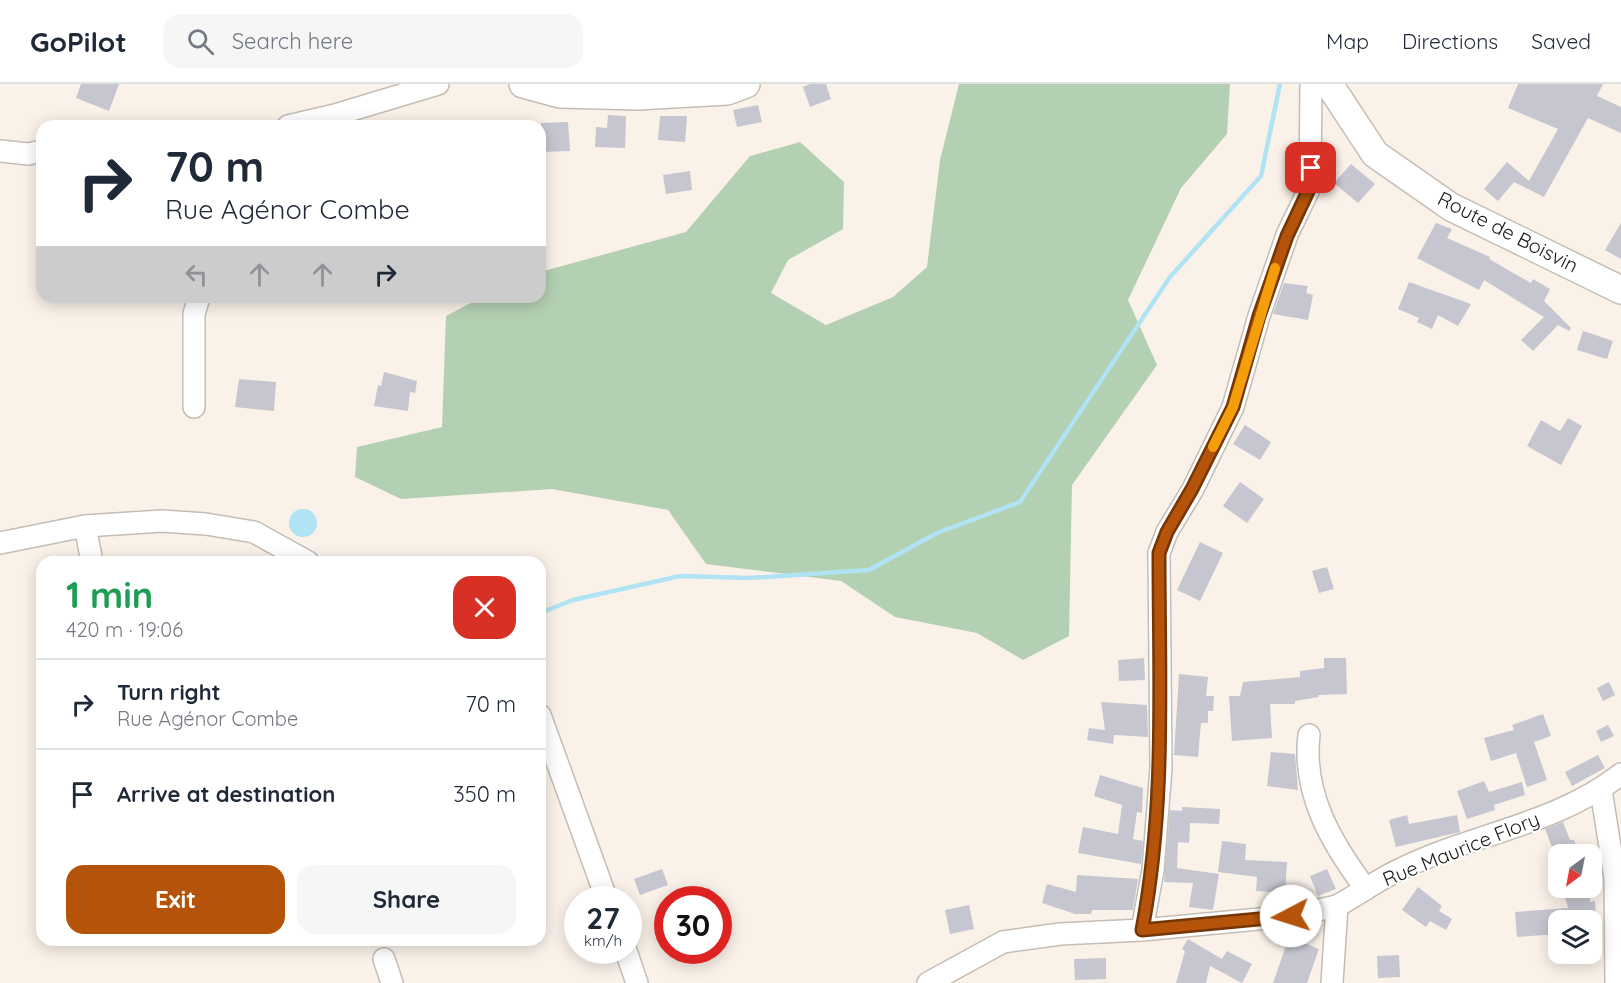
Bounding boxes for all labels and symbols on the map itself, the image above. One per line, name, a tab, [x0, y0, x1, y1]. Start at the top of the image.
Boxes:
pin	[1285, 142, 1336, 193]
street label: Route de Boisvin	[1434, 185, 1583, 278]
street label: Rue Maurice Flory	[1379, 806, 1543, 891]
north arrow	[1548, 844, 1602, 898]
position arrow	[1259, 884, 1323, 948]
speed limit sign: 30	[654, 886, 732, 964]

